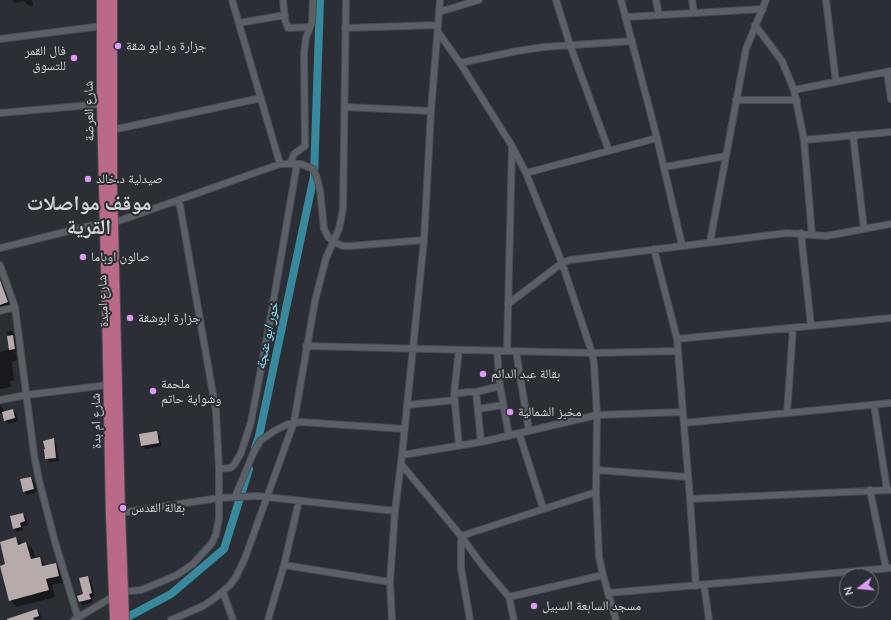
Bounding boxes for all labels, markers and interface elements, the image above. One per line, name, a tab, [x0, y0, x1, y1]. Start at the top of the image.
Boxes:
place label: جزارة ود ابو شقة	[126, 38, 207, 54]
marker: جزارة ود ابو شقة	[113, 41, 123, 51]
place label: فال القمر للتسوق	[25, 43, 66, 74]
marker: فال القمر للتسوق	[69, 53, 79, 63]
street label: شارع العرضة	[81, 81, 97, 141]
place label: صيدلية د.خالد	[96, 171, 163, 187]
marker: صيدلية د.خالد	[83, 174, 93, 184]
district label: موقف مواصلات القرية	[27, 190, 151, 240]
place label: صالون اوباما	[91, 249, 150, 265]
marker: صالون اوباما	[78, 252, 88, 262]
street label: شارع امبدة	[94, 275, 112, 327]
water label: خور ابو عنجة	[252, 301, 282, 371]
place label: جزارة ابوشقة	[138, 310, 200, 326]
marker: جزارة ابوشقة	[125, 313, 135, 323]
place label: بقالة عبد الدائم	[491, 366, 560, 382]
marker: بقالة عبد الدائم	[478, 369, 488, 379]
place label: ملحمة وشواية حاتم	[161, 376, 221, 407]
marker: ملحمة وشواية حاتم	[148, 386, 158, 396]
street label: شارع ام بدة	[88, 393, 104, 449]
place label: مخبز الشمالية	[518, 404, 581, 420]
marker: مخبز الشمالية	[505, 407, 515, 417]
place label: بقالة القدس	[131, 500, 185, 516]
marker: بقالة القدس	[118, 503, 128, 513]
north arrow	[839, 568, 879, 608]
text: N	[841, 585, 855, 597]
place label: مسجد السابعة السبيل	[542, 598, 641, 614]
marker: مسجد السابعة السبيل	[529, 601, 539, 611]

